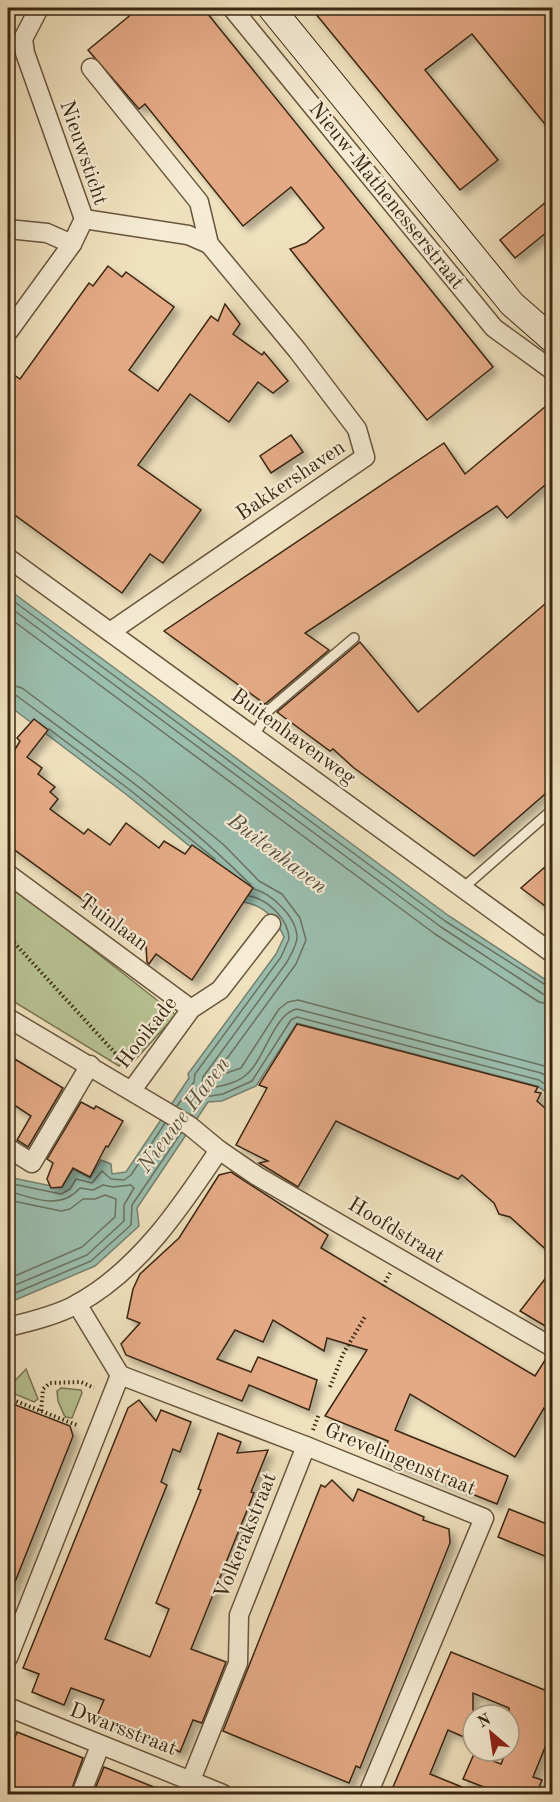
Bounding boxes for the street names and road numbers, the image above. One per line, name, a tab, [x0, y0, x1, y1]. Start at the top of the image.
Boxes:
street label: Nieuwsticht	[55, 98, 111, 208]
street label: Nieuw-Mathenesserstraat	[304, 99, 468, 293]
street label: Bakkershaven	[233, 437, 349, 525]
street label: Buitenhavenweg	[227, 685, 360, 789]
street label: Tuinlaan	[74, 891, 152, 955]
street label: Hooikade	[113, 993, 181, 1073]
street label: Hoofdstraat	[344, 1194, 448, 1268]
street label: Grevelingenstraat	[321, 1420, 479, 1500]
street label: Volkerakstraat	[211, 1470, 281, 1602]
street label: Dwarsstraat	[66, 1700, 180, 1760]

